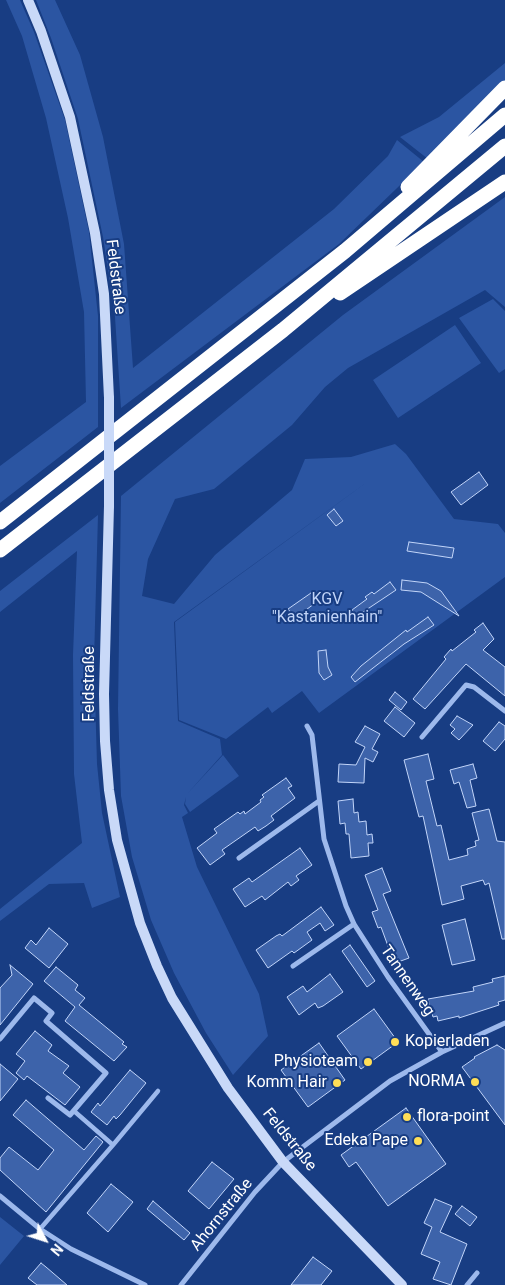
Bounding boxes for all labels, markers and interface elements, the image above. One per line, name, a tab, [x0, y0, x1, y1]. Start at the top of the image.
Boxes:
street label: Feldstraße	[101, 238, 129, 316]
park label: KGV "Kastanienhain"	[272, 590, 382, 628]
street label: Feldstraße	[80, 646, 100, 722]
street label: Tannenweg	[376, 942, 438, 1020]
place label: Kopierladen	[405, 1032, 490, 1052]
marker: Kopierladen	[389, 1036, 401, 1048]
place label: Physioteam	[274, 1052, 358, 1072]
marker: Physioteam	[362, 1056, 374, 1068]
place label: NORMA	[408, 1072, 465, 1092]
place label: Komm Hair	[247, 1073, 327, 1093]
marker: NORMA	[469, 1076, 481, 1088]
marker: Komm Hair	[331, 1077, 343, 1089]
street label: Feldstraße	[258, 1105, 320, 1175]
place label: flora-point	[417, 1107, 490, 1127]
marker: flora-point	[401, 1111, 413, 1123]
place label: Edeka Pape	[325, 1131, 408, 1151]
marker: Edeka Pape	[412, 1135, 424, 1147]
street label: Ahornstraße	[187, 1175, 257, 1255]
north arrow	[20, 1215, 70, 1265]
text: N	[47, 1241, 66, 1259]

